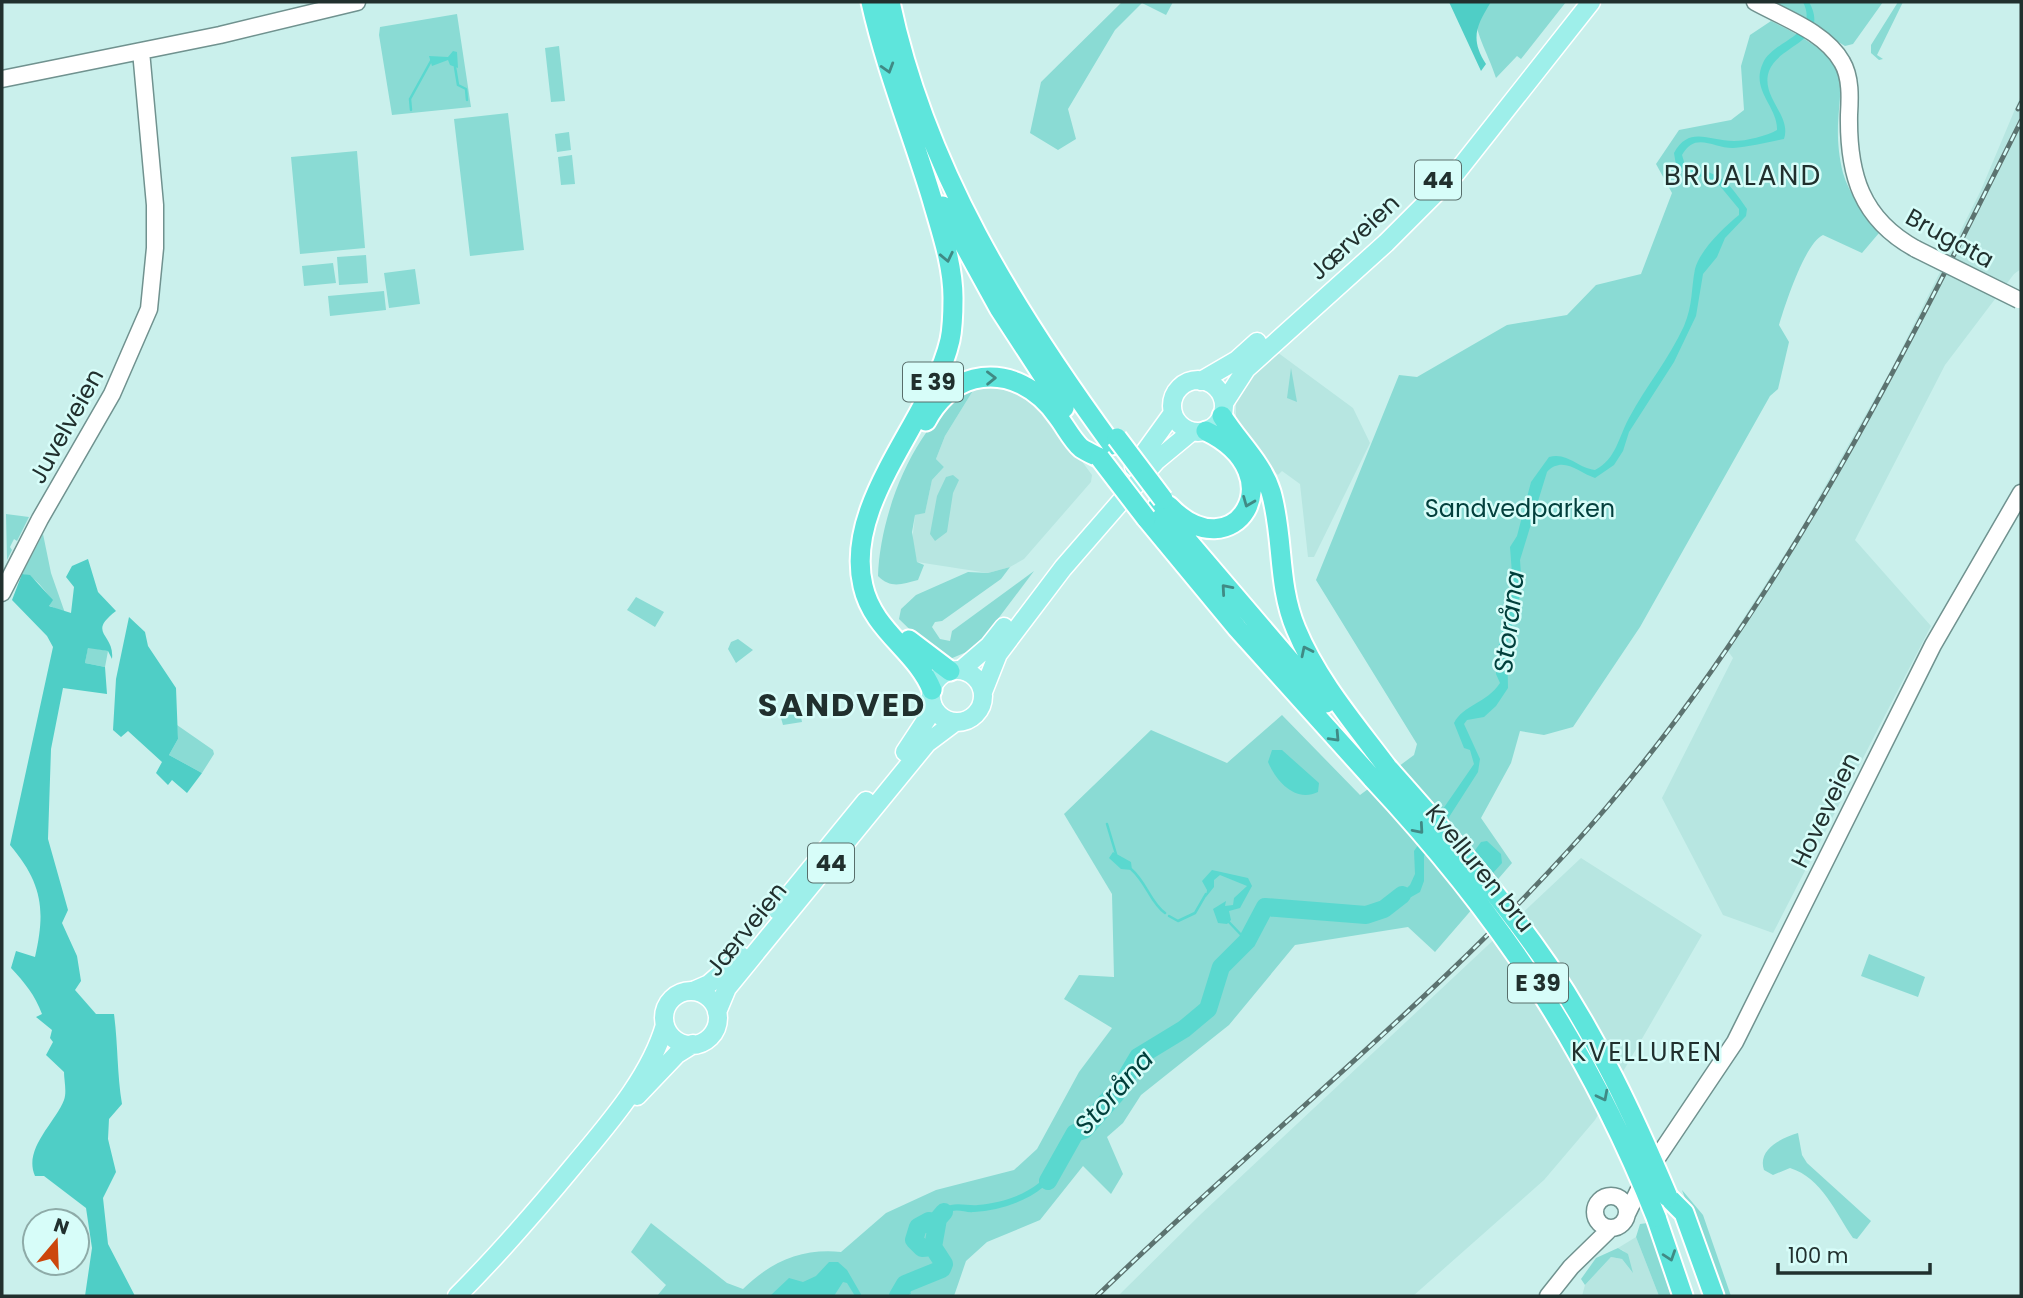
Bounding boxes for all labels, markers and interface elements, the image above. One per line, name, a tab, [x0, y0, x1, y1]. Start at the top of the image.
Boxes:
one-way arrow	[880, 61, 895, 73]
district label: BRUALAND	[1664, 156, 1822, 195]
road number: 44	[1415, 160, 1461, 200]
street label: Jærveien	[1302, 187, 1406, 287]
street label: Brugata	[1900, 200, 2000, 276]
one-way arrow	[939, 251, 954, 263]
road number: E 39	[903, 362, 963, 402]
street label: Juvelveien	[21, 363, 111, 489]
one-way arrow	[986, 370, 997, 385]
park label: Sandvedparken	[1425, 492, 1615, 525]
one-way arrow	[1242, 495, 1256, 507]
water label: Storåna	[1485, 569, 1533, 675]
one-way arrow	[1222, 584, 1234, 597]
one-way arrow	[1300, 646, 1314, 658]
district label: SANDVED	[758, 682, 926, 727]
one-way arrow	[1327, 729, 1339, 742]
street label: Hoveveien	[1783, 747, 1867, 873]
street label: Kvelluren bru	[1418, 797, 1542, 939]
one-way arrow	[1411, 821, 1423, 834]
road number: 44	[808, 844, 854, 883]
street label: Jærveien	[698, 875, 794, 983]
road number: E 39	[1508, 964, 1568, 1002]
district label: KVELLUREN	[1571, 1034, 1723, 1070]
water label: Storåna	[1066, 1042, 1162, 1142]
one-way arrow	[1595, 1089, 1609, 1101]
north arrow	[21, 1207, 91, 1277]
text: N	[50, 1211, 73, 1241]
scale bar	[1778, 1232, 1930, 1276]
text: 100 m	[1788, 1241, 1848, 1270]
one-way arrow	[1662, 1250, 1676, 1262]

